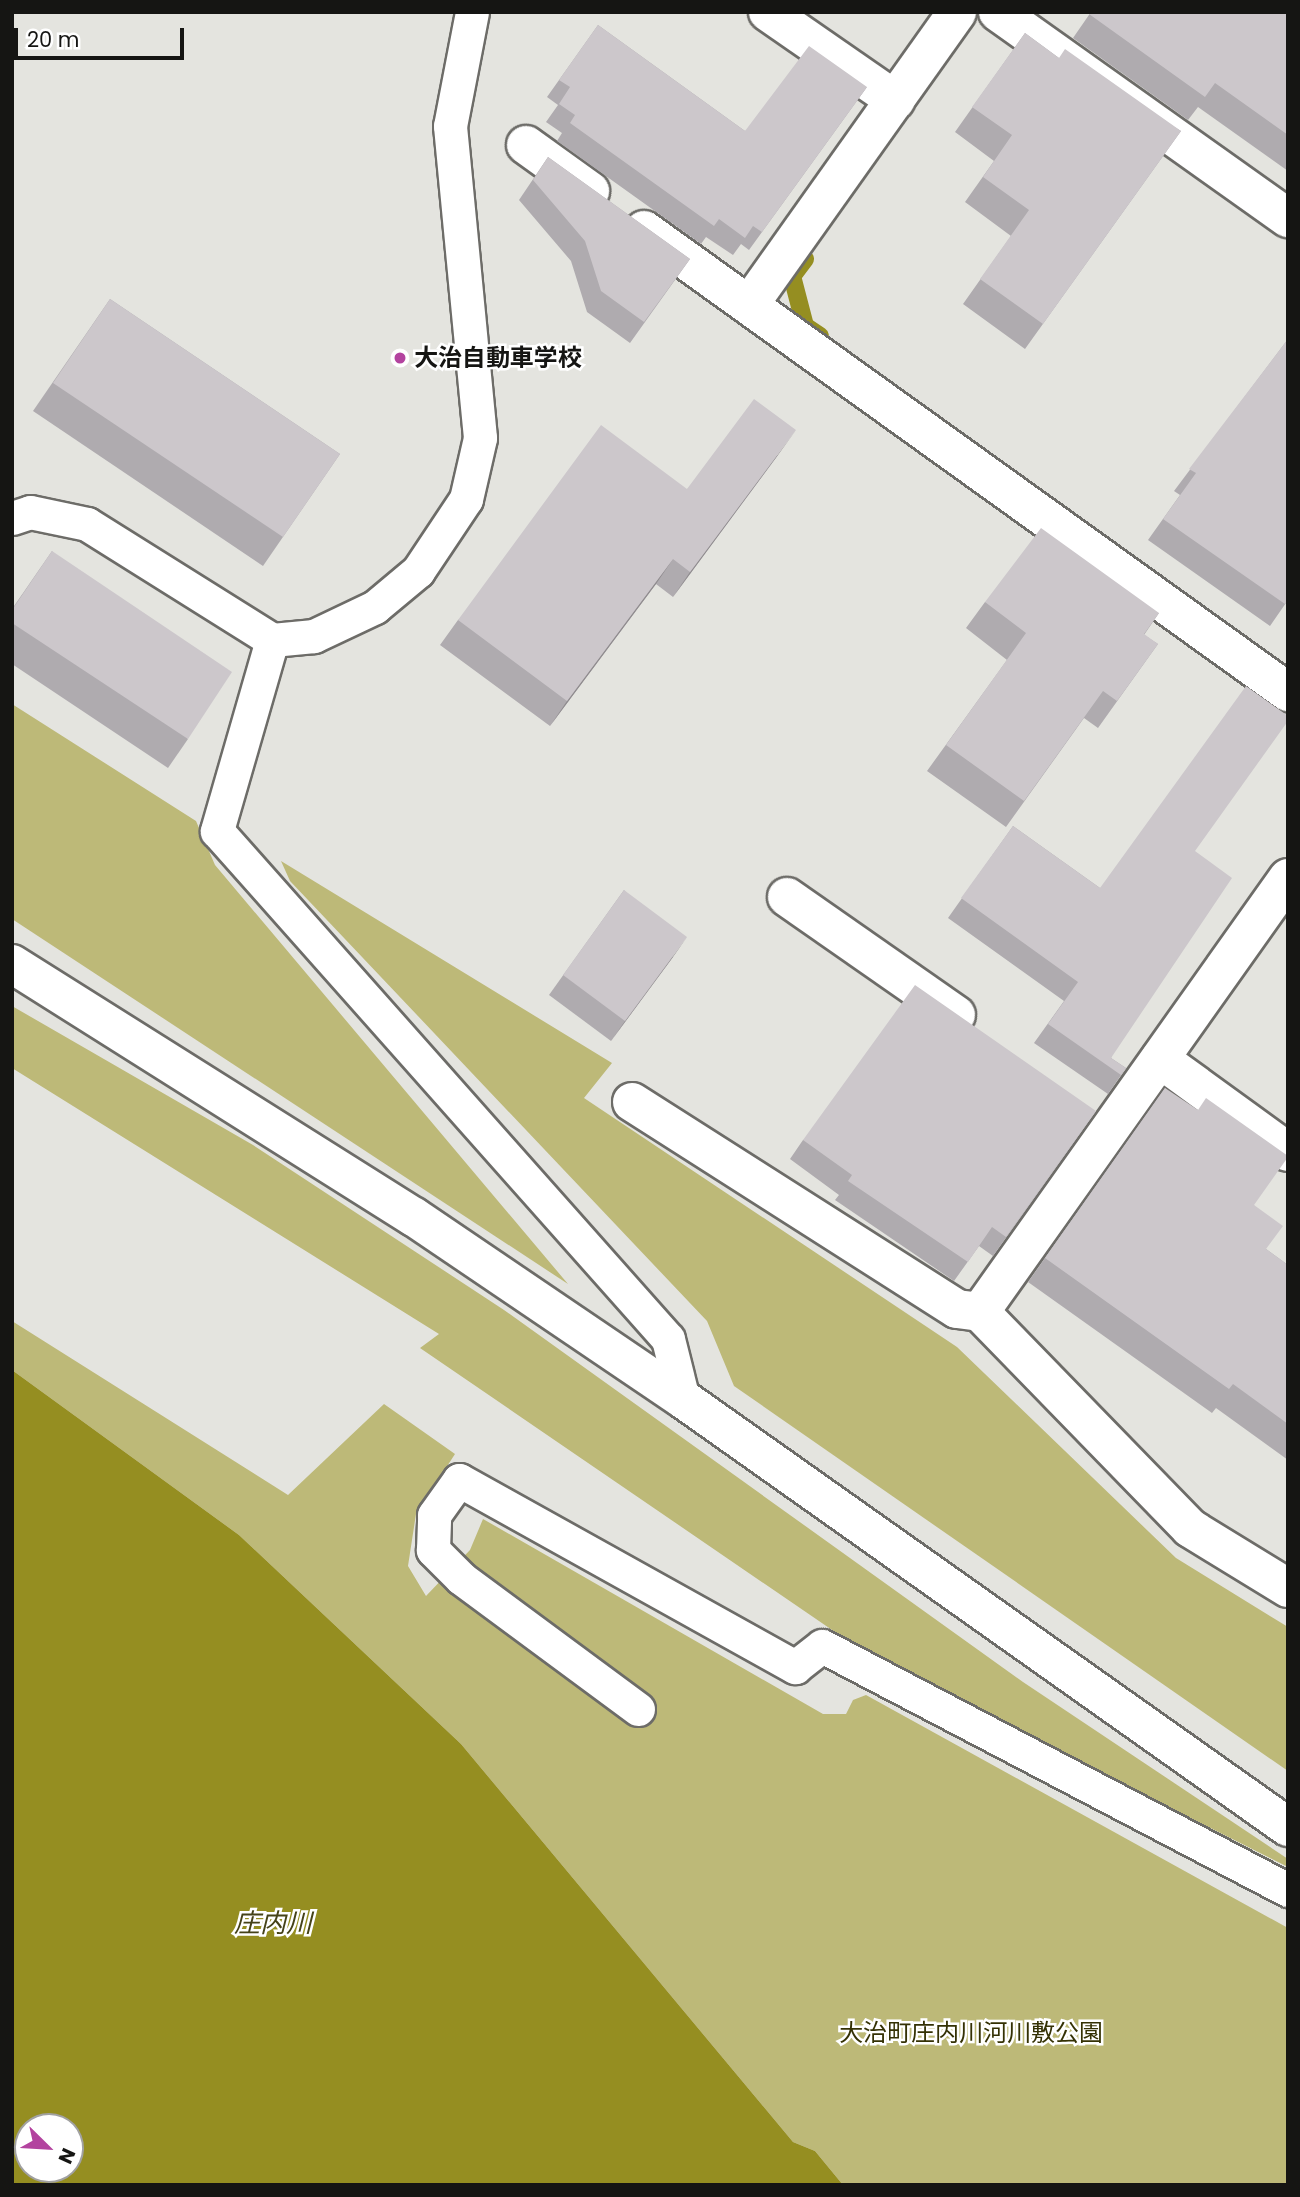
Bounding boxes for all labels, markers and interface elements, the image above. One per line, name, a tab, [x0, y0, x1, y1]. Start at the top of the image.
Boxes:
scale bar	[18, 14, 187, 58]
text: 20 m	[27, 25, 80, 54]
place label: 大治自動車学校	[414, 344, 582, 372]
marker: 大治自動車学校	[392, 350, 408, 366]
water label: 庄内川	[234, 1908, 312, 1940]
park label: 大治町庄内川河川敷公園	[839, 2019, 1103, 2047]
north arrow	[14, 2113, 84, 2183]
text: N	[52, 2144, 82, 2168]

